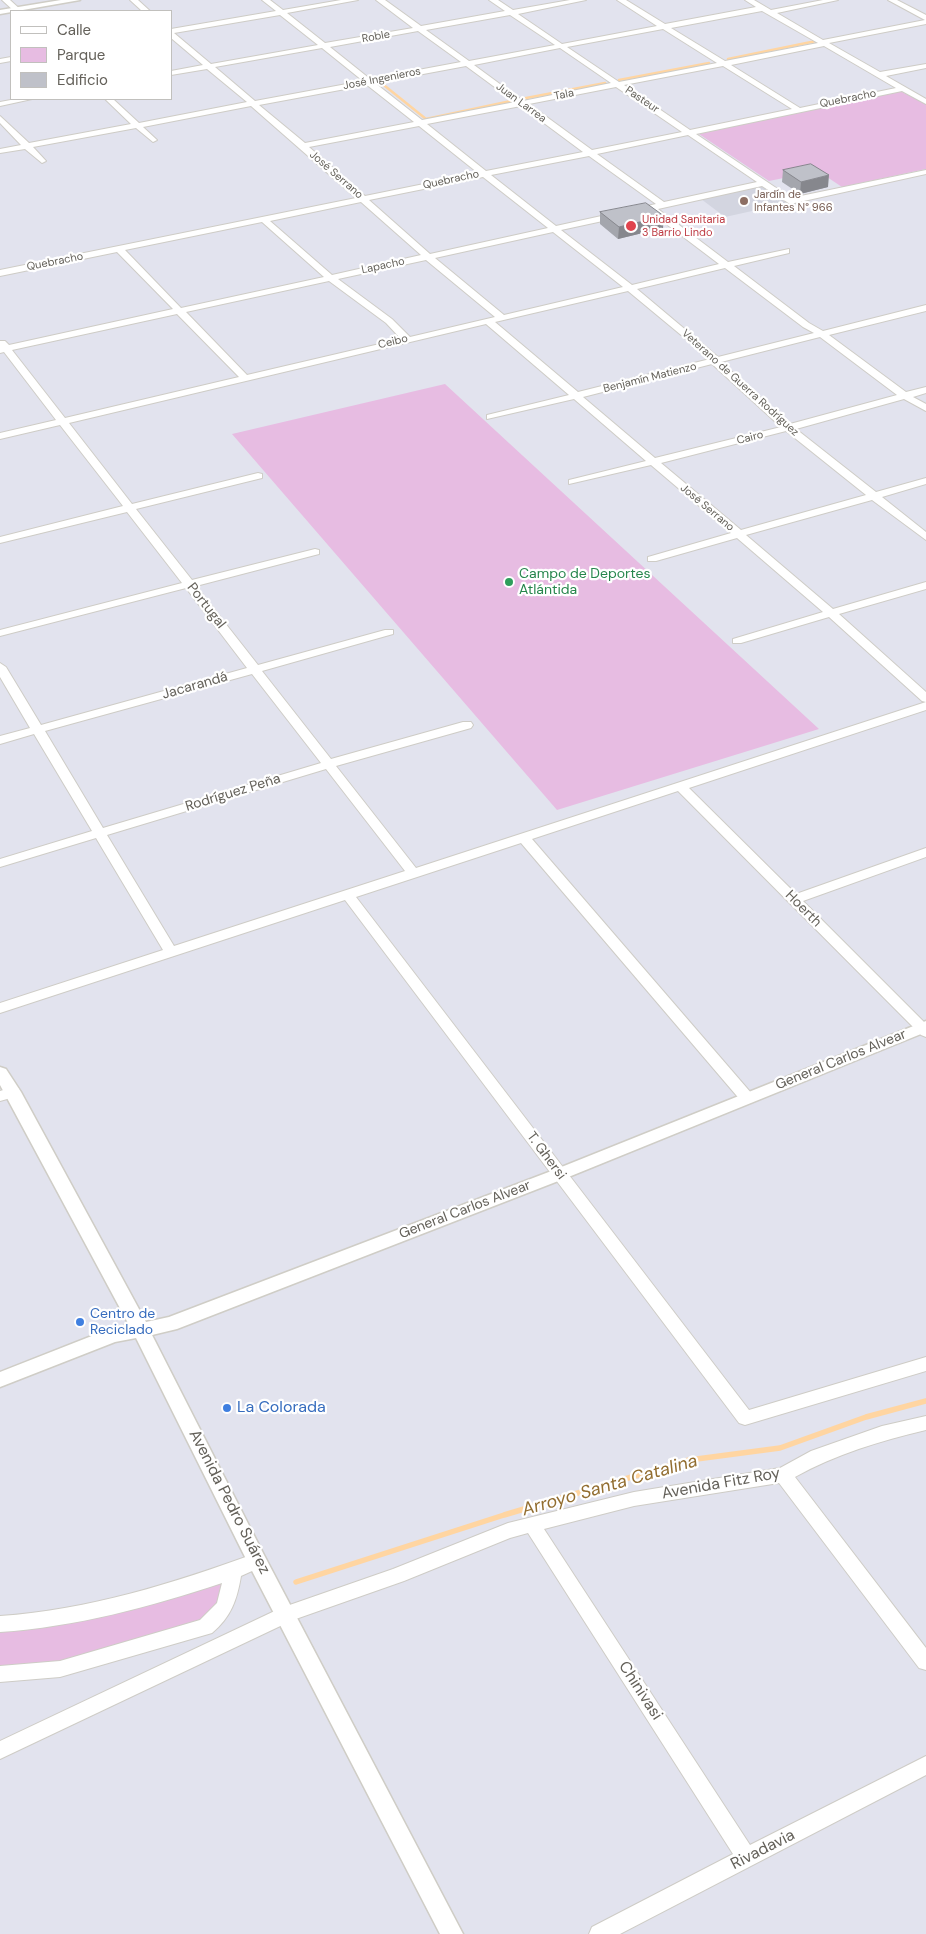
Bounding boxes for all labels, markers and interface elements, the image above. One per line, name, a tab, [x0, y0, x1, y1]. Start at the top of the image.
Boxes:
legend	[10, 10, 172, 100]
text: Calle	[57, 20, 91, 40]
street label: Roble	[361, 28, 391, 46]
text: Parque	[57, 45, 105, 65]
street label: José Ingenieros	[342, 65, 422, 93]
text: Edificio	[57, 70, 108, 90]
street label: Juan Larrea	[493, 80, 549, 126]
street label: Pasteur	[622, 84, 662, 116]
street label: Tala	[553, 87, 575, 103]
street label: Quebracho	[819, 87, 877, 111]
street label: José Serrano	[307, 148, 365, 202]
street label: Quebracho	[422, 168, 480, 192]
place label: Jardín de Infantes N° 966	[754, 188, 833, 214]
marker: Jardín de Infantes N° 966	[738, 195, 750, 207]
place label: Unidad Sanitaria 3 Barrio Lindo	[642, 213, 725, 239]
marker: Unidad Sanitaria 3 Barrio Lindo	[624, 219, 638, 233]
street label: Quebracho	[26, 250, 84, 274]
street label: Lapacho	[360, 255, 406, 277]
street label: Veterano de Guerra Rodríguez	[679, 327, 801, 439]
street label: Ceibo	[377, 332, 409, 352]
street label: Benjamín Matienzo	[602, 360, 698, 396]
street label: Cairo	[735, 428, 765, 448]
street label: José Serrano	[677, 482, 737, 534]
place label: Campo de Deportes Atlántida	[519, 566, 650, 598]
marker: Campo de Deportes Atlántida	[503, 576, 515, 588]
street label: Portugal	[183, 580, 229, 632]
street label: Jacarandá	[160, 669, 230, 703]
street label: Rodríguez Peña	[183, 771, 283, 815]
street label: Hoerth	[781, 887, 825, 931]
street label: General Carlos Alvear	[773, 1026, 909, 1094]
street label: T. Ghersi	[523, 1129, 569, 1183]
street label: General Carlos Alvear	[397, 1177, 533, 1243]
place label: Centro de Reciclado	[90, 1306, 155, 1338]
marker: Centro de Reciclado	[74, 1316, 86, 1328]
place label: La Colorada	[237, 1398, 326, 1418]
marker: La Colorada	[221, 1402, 233, 1414]
street label: Avenida Pedro Suárez	[184, 1427, 274, 1577]
water label: Arroyo Santa Catalina	[520, 1451, 700, 1521]
street label: Avenida Fitz Roy	[660, 1464, 782, 1504]
street label: Chinivasi	[614, 1658, 666, 1724]
street label: Rivadavia	[728, 1826, 798, 1874]

